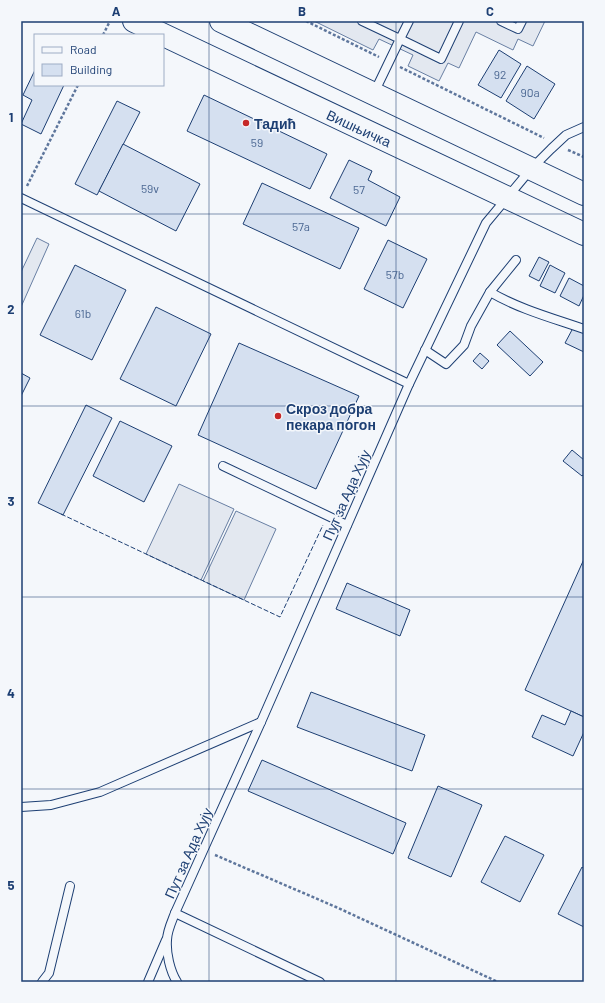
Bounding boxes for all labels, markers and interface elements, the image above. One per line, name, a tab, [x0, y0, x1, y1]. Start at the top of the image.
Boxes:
text: A	[112, 3, 121, 19]
text: B	[298, 3, 306, 19]
text: C	[486, 3, 494, 19]
legend	[34, 34, 164, 86]
text: Road	[70, 42, 97, 56]
text: Building	[70, 62, 112, 76]
house number: 92	[494, 67, 506, 81]
house number: 90a	[520, 85, 540, 99]
street label: Вишњичка	[324, 106, 394, 150]
text: 1	[9, 109, 13, 125]
place label: Тадић	[254, 115, 296, 132]
marker: Тадић	[241, 118, 251, 128]
house number: 59	[251, 135, 263, 149]
house number: 59v	[141, 181, 159, 195]
house number: 57	[353, 182, 365, 196]
house number: 57a	[292, 219, 310, 233]
house number: 57b	[386, 267, 404, 281]
text: 2	[7, 301, 15, 317]
house number: 61b	[75, 306, 91, 320]
place label: Скроз добра пекара погон	[286, 400, 376, 433]
marker: Скроз добра пекара погон	[273, 411, 283, 421]
street label: Пут за Ада Хују	[318, 447, 374, 543]
text: 3	[7, 493, 15, 509]
text: 4	[7, 685, 15, 701]
street label: Пут за Ада Хују	[160, 805, 216, 901]
text: 5	[7, 877, 15, 893]

